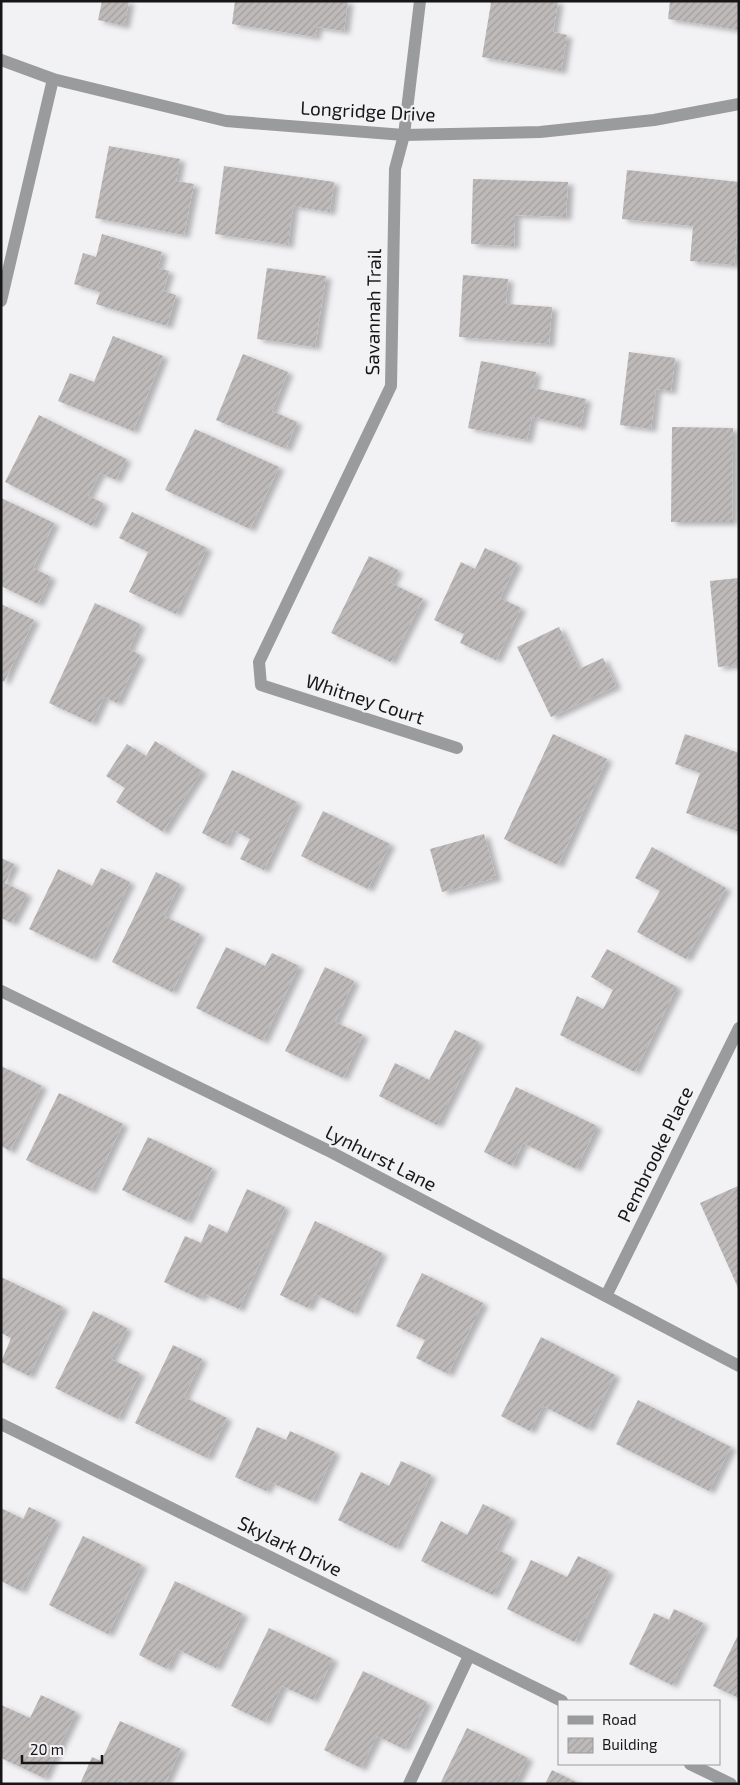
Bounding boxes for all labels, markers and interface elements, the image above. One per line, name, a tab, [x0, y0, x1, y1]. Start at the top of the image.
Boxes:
street label: Longridge Drive	[300, 95, 436, 126]
street label: Savannah Trail	[360, 248, 385, 375]
street label: Whitney Court	[303, 669, 427, 729]
street label: Pembrooke Place	[612, 1082, 697, 1225]
street label: Lynhurst Lane	[322, 1120, 441, 1195]
street label: Skylark Drive	[234, 1510, 346, 1581]
legend	[558, 1700, 720, 1765]
text: Road	[602, 1710, 637, 1728]
scale bar	[22, 1732, 102, 1764]
text: Building	[602, 1735, 658, 1753]
text: 20 m	[30, 1740, 64, 1758]

